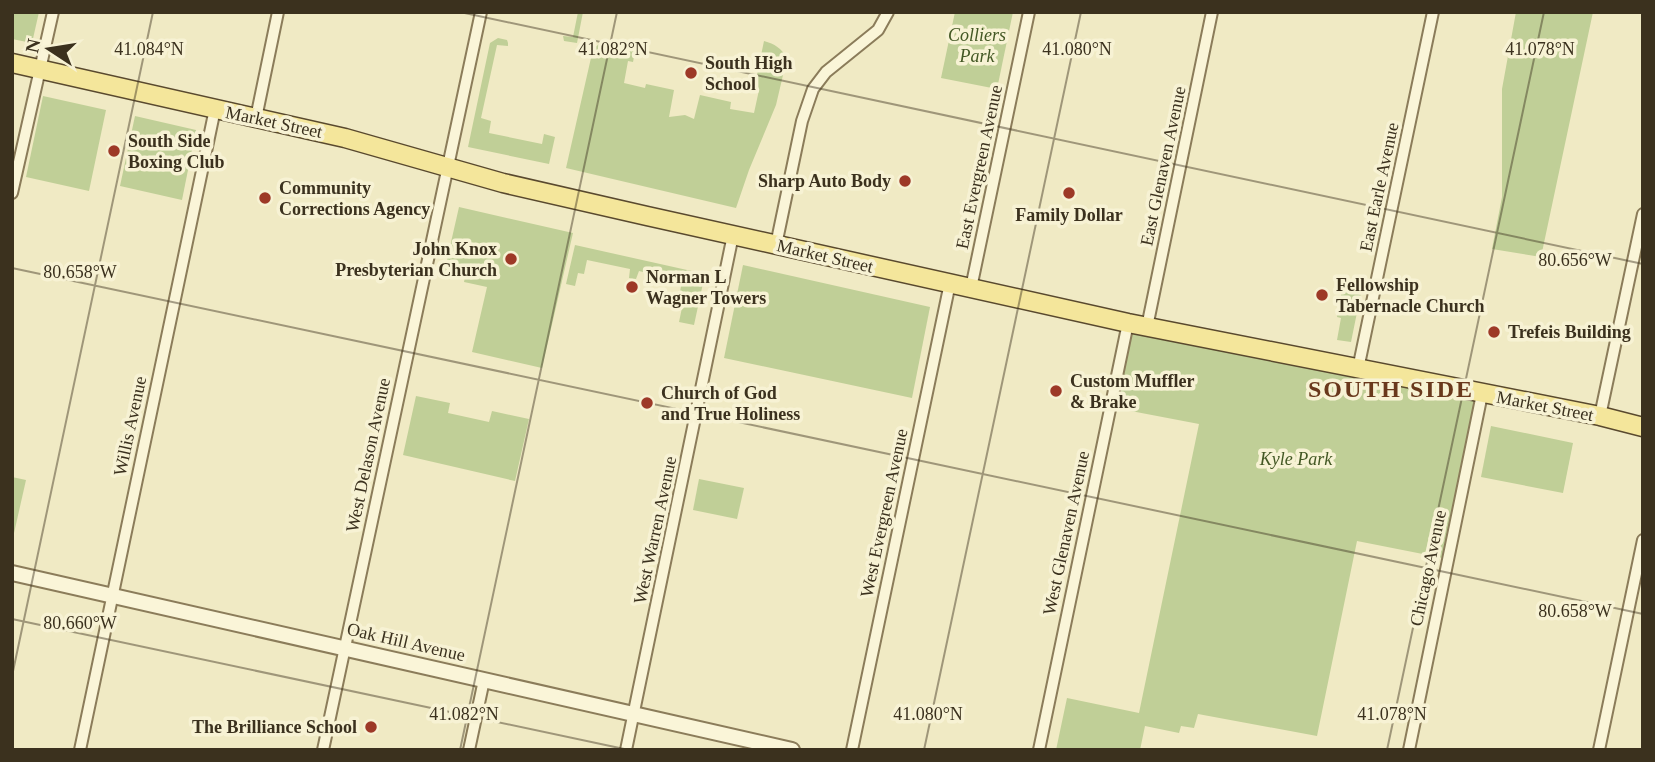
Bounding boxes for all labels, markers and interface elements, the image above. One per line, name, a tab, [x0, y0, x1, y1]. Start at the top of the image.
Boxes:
north arrow	[14, 14, 84, 84]
park label: Colliers Park	[948, 25, 1006, 66]
text: N	[21, 36, 45, 54]
text: 41.084°N	[114, 39, 184, 59]
text: 41.082°N	[578, 39, 648, 59]
text: 41.080°N	[1042, 39, 1112, 59]
text: 41.078°N	[1505, 39, 1575, 59]
place label: South High School	[705, 53, 793, 94]
marker: South High School	[683, 65, 699, 81]
street label: East Evergreen Avenue	[952, 83, 1006, 251]
street label: East Glenaven Avenue	[1136, 84, 1190, 248]
street label: Market Street	[224, 102, 324, 142]
street label: East Earle Avenue	[1356, 121, 1402, 253]
place label: South Side Boxing Club	[128, 131, 225, 172]
marker: South Side Boxing Club	[106, 143, 122, 159]
place label: Sharp Auto Body	[758, 171, 891, 191]
marker: Sharp Auto Body	[897, 173, 913, 189]
place label: Community Corrections Agency	[279, 178, 430, 219]
marker: Family Dollar	[1061, 185, 1077, 201]
marker: Community Corrections Agency	[257, 190, 273, 206]
place label: Family Dollar	[1015, 205, 1123, 225]
street label: Market Street	[775, 235, 875, 277]
place label: John Knox Presbyterian Church	[335, 239, 497, 280]
text: 80.656°W	[1538, 250, 1612, 270]
marker: John Knox Presbyterian Church	[503, 251, 519, 267]
text: 80.658°W	[43, 262, 117, 282]
place label: Norman L Wagner Towers	[646, 267, 766, 308]
place label: Fellowship Tabernacle Church	[1336, 275, 1485, 316]
marker: Norman L Wagner Towers	[624, 279, 640, 295]
marker: Fellowship Tabernacle Church	[1314, 287, 1330, 303]
place label: Trefeis Building	[1508, 322, 1631, 342]
marker: Trefeis Building	[1486, 324, 1502, 340]
place label: Custom Muffler & Brake	[1070, 371, 1194, 412]
street label: Willis Avenue	[110, 374, 150, 478]
street label: West Delason Avenue	[342, 376, 394, 534]
district label: SOUTH SIDE	[1308, 376, 1474, 402]
place label: Church of God and True Holiness	[661, 383, 800, 424]
marker: Custom Muffler & Brake	[1048, 383, 1064, 399]
street label: Market Street	[1495, 387, 1595, 425]
marker: Church of God and True Holiness	[639, 395, 655, 411]
street label: West Evergreen Avenue	[856, 427, 912, 599]
street label: West Glenaven Avenue	[1039, 449, 1093, 617]
park label: Kyle Park	[1259, 449, 1333, 469]
street label: West Warren Avenue	[630, 454, 680, 606]
street label: Chicago Avenue	[1406, 508, 1450, 628]
text: 80.658°W	[1538, 601, 1612, 621]
text: 80.660°W	[43, 613, 117, 633]
street label: Oak Hill Avenue	[345, 619, 467, 665]
text: 41.082°N	[429, 704, 499, 724]
text: 41.080°N	[893, 704, 963, 724]
text: 41.078°N	[1357, 704, 1427, 724]
place label: The Brilliance School	[192, 717, 357, 737]
marker: The Brilliance School	[363, 719, 379, 735]

